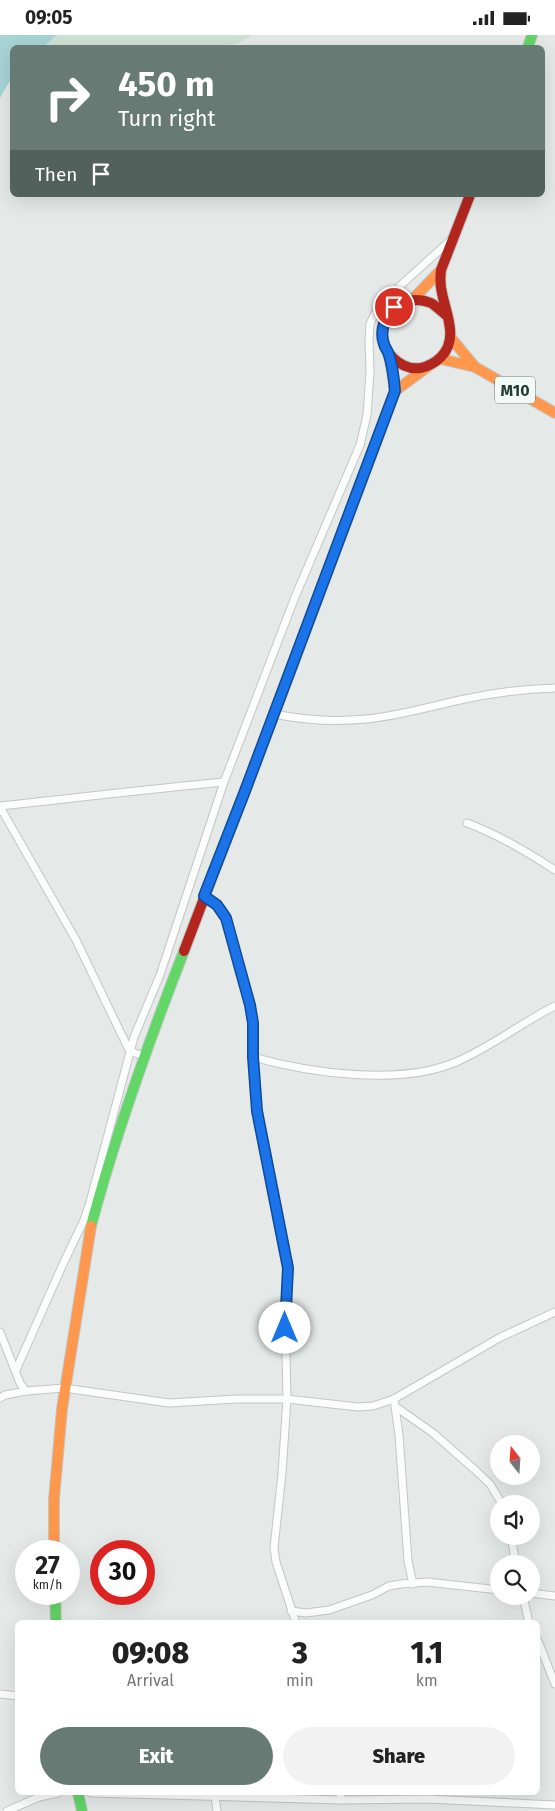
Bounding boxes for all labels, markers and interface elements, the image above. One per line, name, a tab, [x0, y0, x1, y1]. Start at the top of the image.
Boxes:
text: 09:05	[25, 6, 72, 29]
text: 450 m	[118, 63, 215, 105]
icon: right	[35, 65, 100, 130]
text: Turn right	[118, 105, 215, 132]
icon: arrive	[87, 160, 115, 188]
text: Then	[35, 163, 77, 186]
pin	[373, 286, 415, 328]
icon: arrive	[380, 293, 408, 321]
road number: M10	[495, 377, 535, 403]
position arrow	[258, 1301, 310, 1353]
north arrow	[490, 1435, 540, 1485]
map controls	[490, 1435, 540, 1605]
button: sound	[490, 1495, 540, 1545]
speed limit sign: 30	[90, 1540, 155, 1605]
text: 27	[35, 1551, 60, 1581]
button: search	[490, 1555, 540, 1605]
text: km/h	[33, 1578, 62, 1592]
text: 09:08	[112, 1635, 189, 1671]
text: 3	[292, 1635, 308, 1671]
text: 1.1	[411, 1635, 443, 1671]
text: Arrival	[127, 1671, 174, 1690]
text: min	[286, 1671, 314, 1690]
text: km	[416, 1671, 438, 1690]
button: Exit	[40, 1727, 273, 1785]
button: Share	[283, 1727, 515, 1785]

